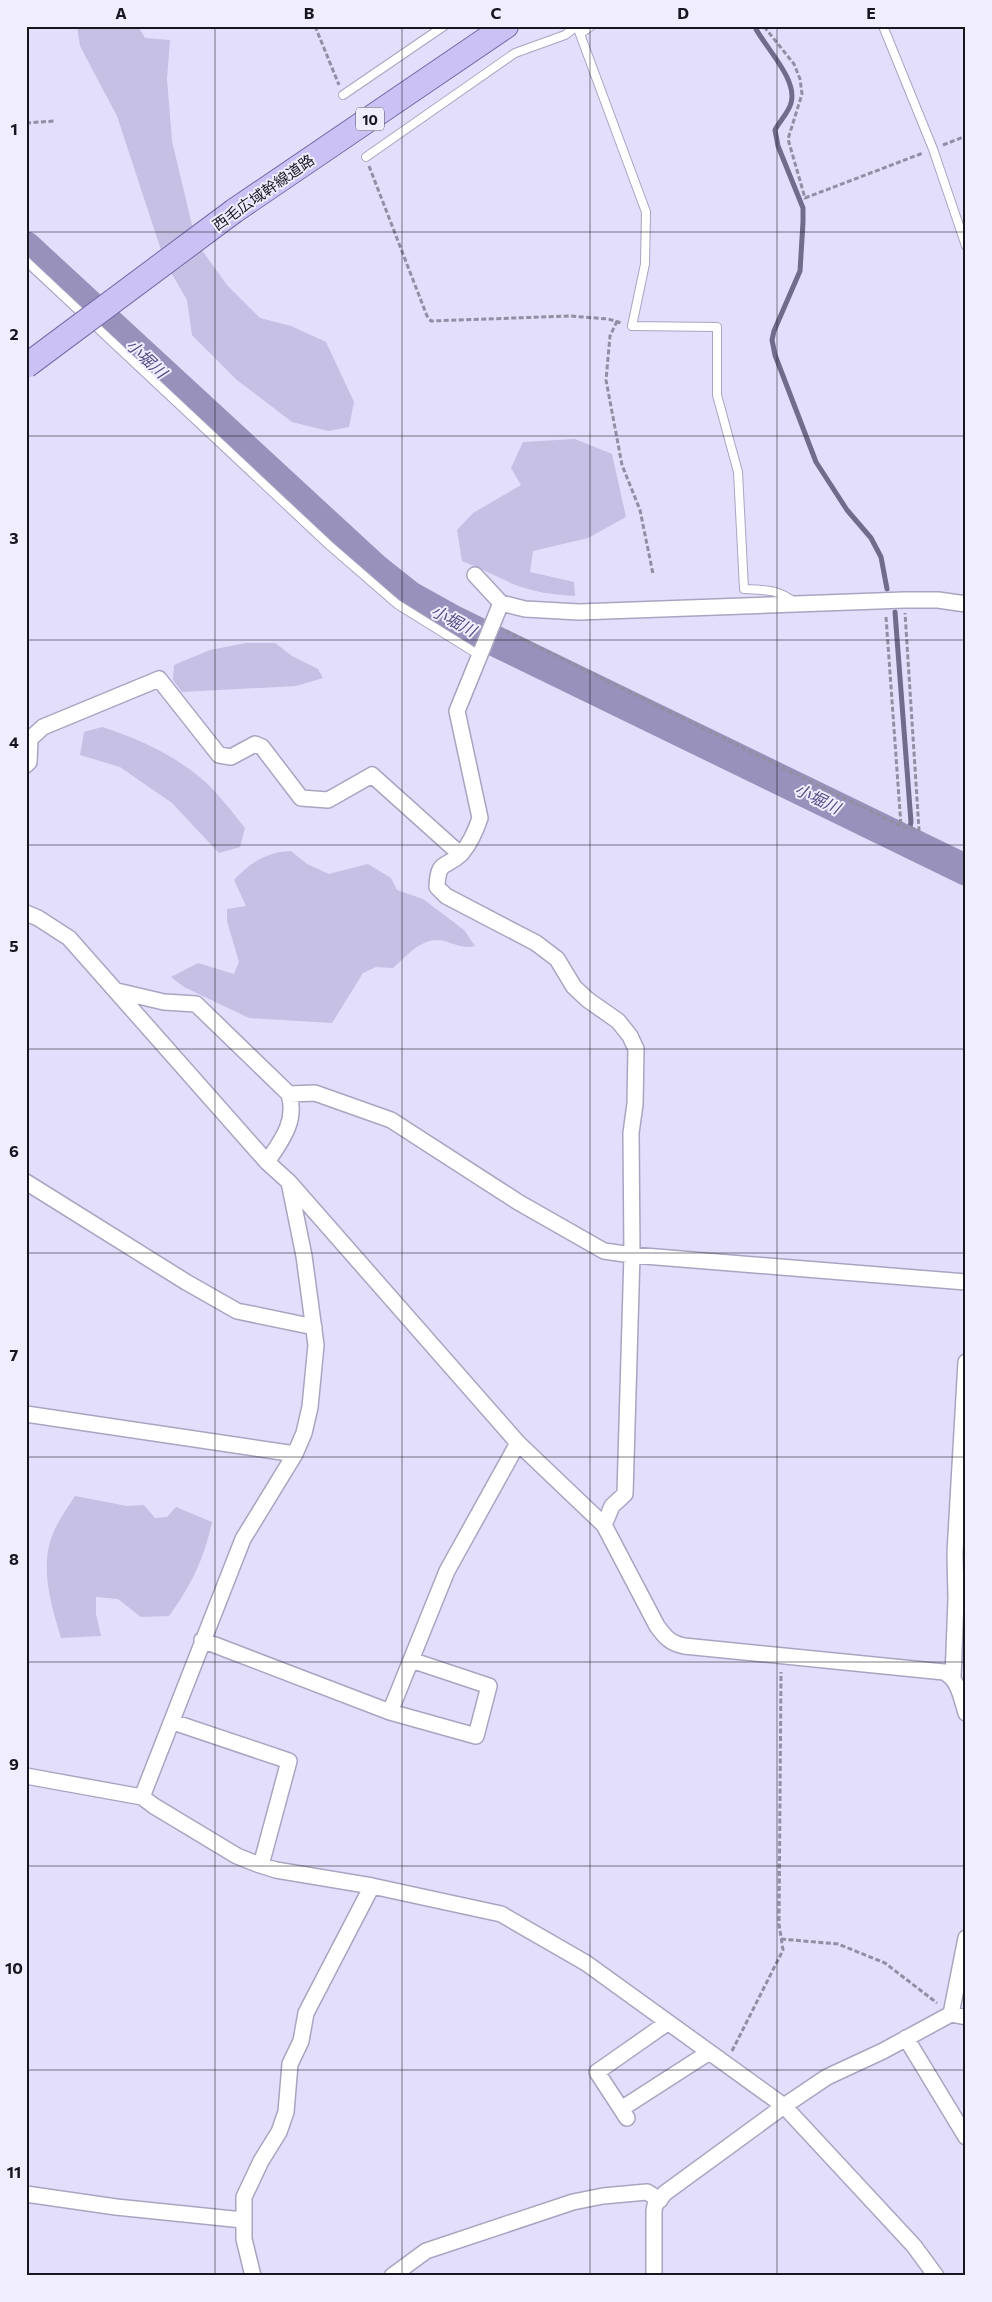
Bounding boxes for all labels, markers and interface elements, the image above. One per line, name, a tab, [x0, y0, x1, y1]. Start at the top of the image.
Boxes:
text: A	[115, 3, 127, 22]
text: B	[304, 3, 315, 22]
text: C	[491, 3, 502, 22]
text: D	[677, 3, 689, 22]
text: E	[866, 3, 876, 22]
road number: 10	[356, 108, 384, 130]
text: 1	[10, 119, 18, 138]
street label: 西毛広域幹線道路	[209, 150, 317, 234]
text: 2	[9, 324, 19, 343]
water label: 小堀川	[123, 335, 172, 383]
text: 3	[9, 528, 19, 547]
water label: 小堀川	[428, 600, 481, 641]
text: 4	[9, 732, 19, 751]
water label: 小堀川	[792, 779, 846, 818]
text: 5	[9, 936, 19, 955]
text: 6	[9, 1141, 19, 1160]
text: 7	[10, 1345, 19, 1364]
text: 8	[9, 1549, 19, 1568]
text: 9	[9, 1754, 19, 1773]
text: 10	[5, 1958, 23, 1977]
text: 11	[7, 2162, 21, 2181]

